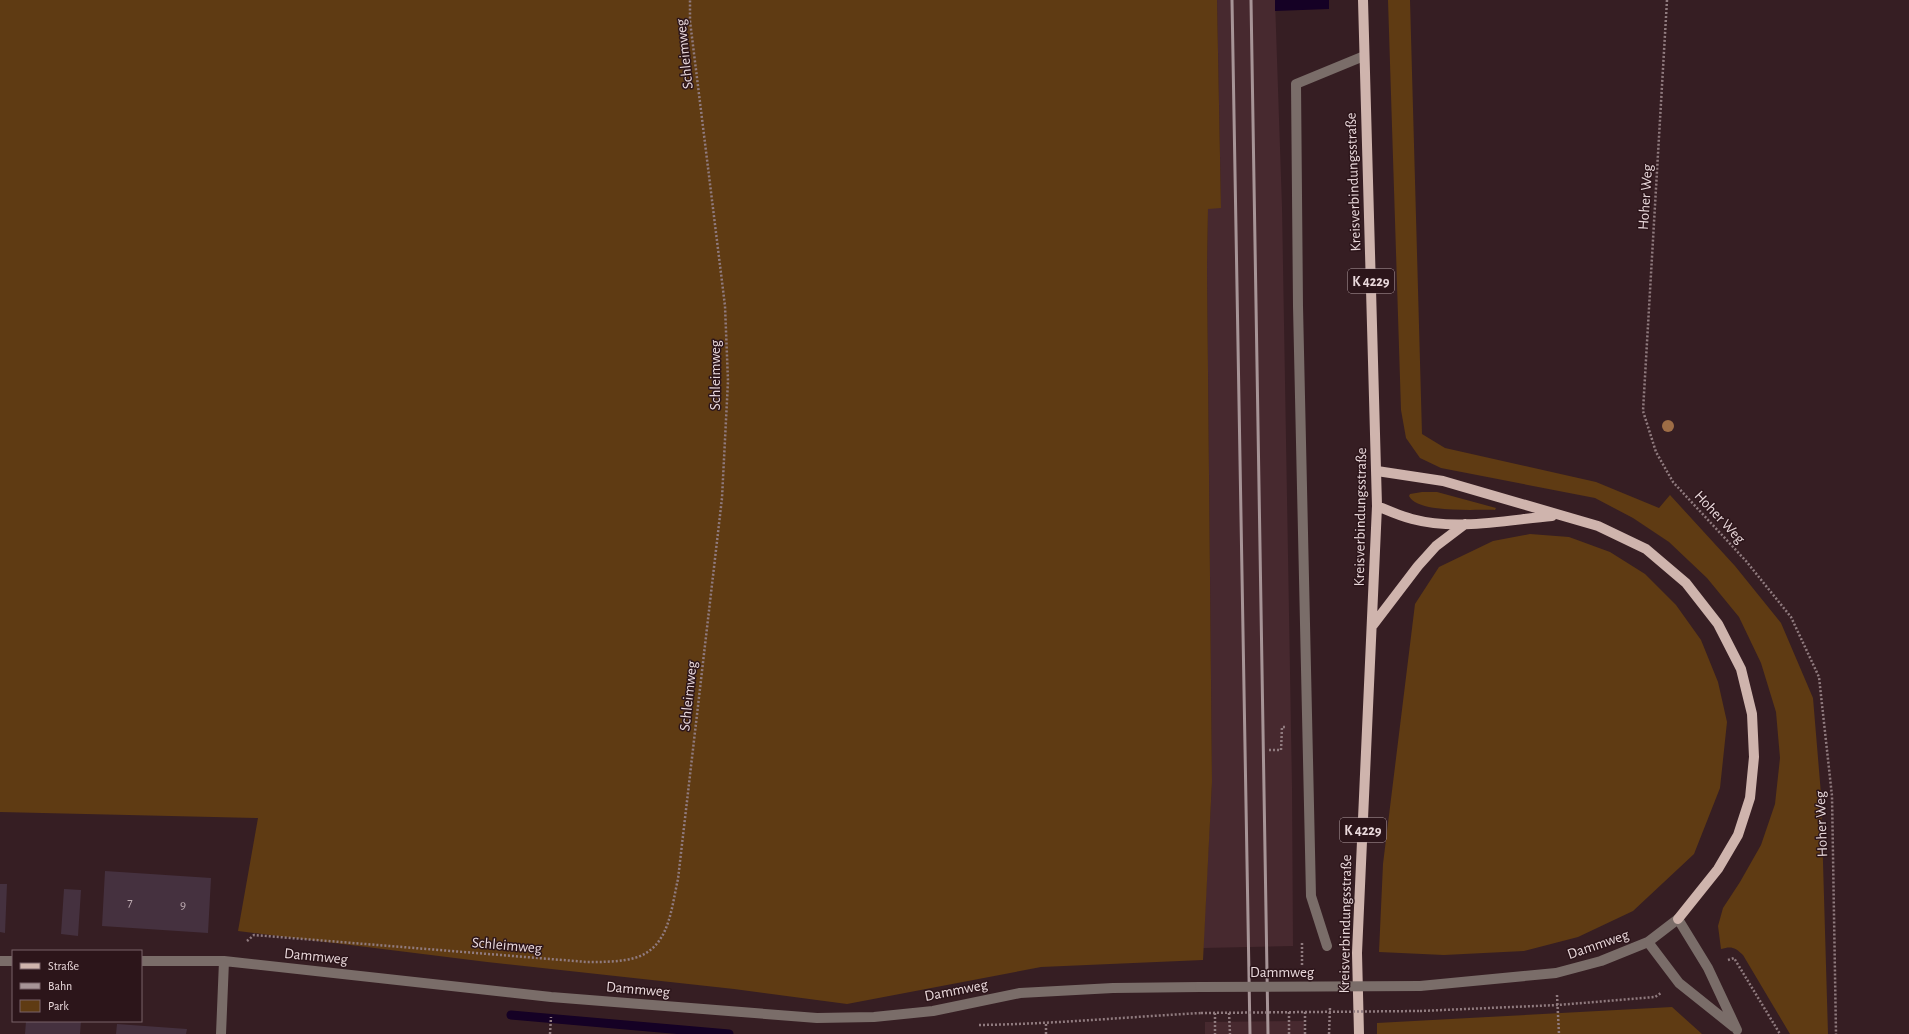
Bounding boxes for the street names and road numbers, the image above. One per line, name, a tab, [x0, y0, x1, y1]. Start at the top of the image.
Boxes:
street label: Schleimweg	[673, 18, 696, 90]
street label: Kreisverbindungsstraße	[1344, 112, 1363, 252]
street label: Hoher Weg	[1636, 163, 1655, 231]
road number: K 4229	[1348, 269, 1394, 293]
street label: Schleimweg	[708, 339, 723, 410]
street label: Kreisverbindungsstraße	[1352, 447, 1369, 587]
street label: Hoher Weg	[1692, 488, 1748, 547]
street label: Schleimweg	[677, 660, 700, 732]
street label: Hoher Weg	[1813, 790, 1830, 857]
road number: K 4229	[1340, 818, 1386, 842]
street label: Kreisverbindungsstraße	[1337, 854, 1354, 994]
street label: Dammweg	[1565, 927, 1632, 962]
street label: Schleimweg	[471, 935, 543, 956]
street label: Dammweg	[283, 946, 349, 967]
street label: Dammweg	[1250, 965, 1315, 980]
street label: Dammweg	[923, 977, 990, 1004]
street label: Dammweg	[605, 979, 671, 1000]

